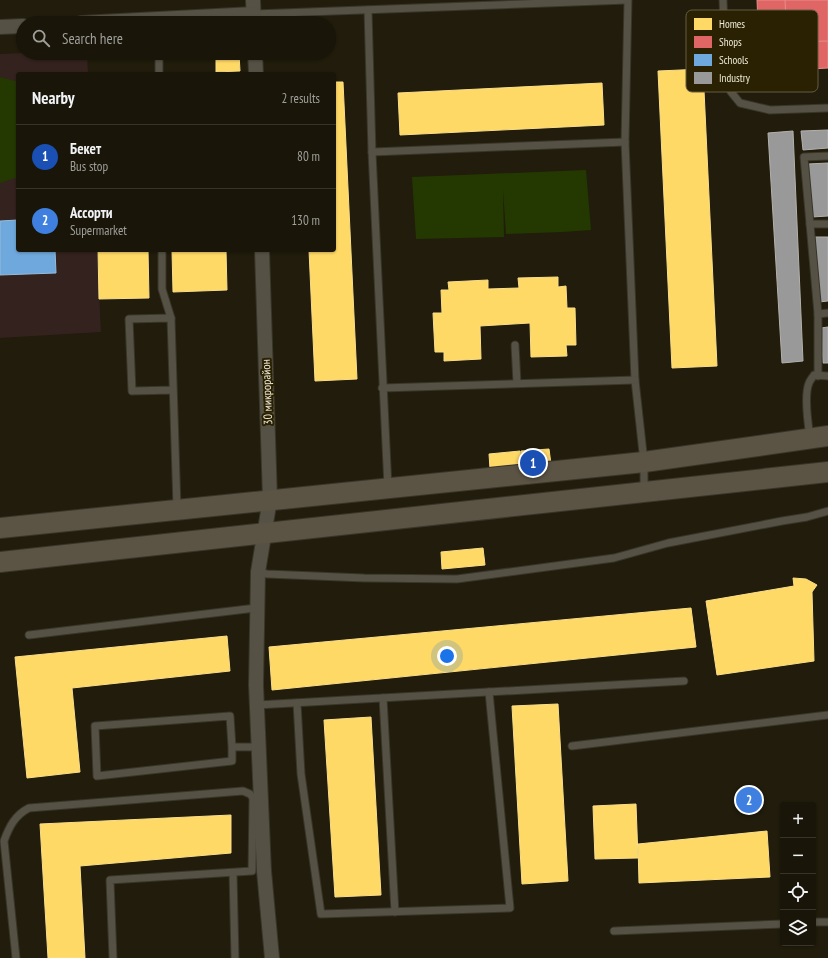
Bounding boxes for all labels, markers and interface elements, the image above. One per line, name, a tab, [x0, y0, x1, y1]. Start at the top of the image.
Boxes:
legend	[686, 10, 818, 92]
search box	[16, 16, 336, 60]
text: Homes	[719, 17, 745, 31]
icon: search	[30, 27, 52, 49]
text: Search here	[62, 29, 123, 48]
text: Shops	[719, 35, 742, 49]
text: Schools	[719, 53, 749, 67]
text: Industry	[719, 71, 751, 85]
text: Nearby	[32, 87, 75, 109]
text: 2 results	[281, 90, 320, 107]
text: Бекет	[70, 139, 101, 158]
text: 1	[42, 148, 48, 165]
text: 80 m	[297, 148, 320, 165]
text: Bus stop	[70, 158, 108, 175]
text: Ассорти	[70, 203, 113, 222]
text: 2	[42, 212, 48, 229]
text: 130 m	[291, 212, 320, 229]
text: Supermarket	[70, 222, 127, 239]
street label: 30 микрорайон	[258, 359, 275, 425]
pin: 1	[520, 448, 546, 478]
your location	[437, 646, 457, 666]
pin: 2	[736, 785, 762, 815]
map controls	[780, 802, 816, 946]
button: +	[780, 802, 816, 838]
button: −	[780, 838, 816, 874]
button: locate	[780, 874, 816, 910]
button: layers	[780, 910, 816, 946]

